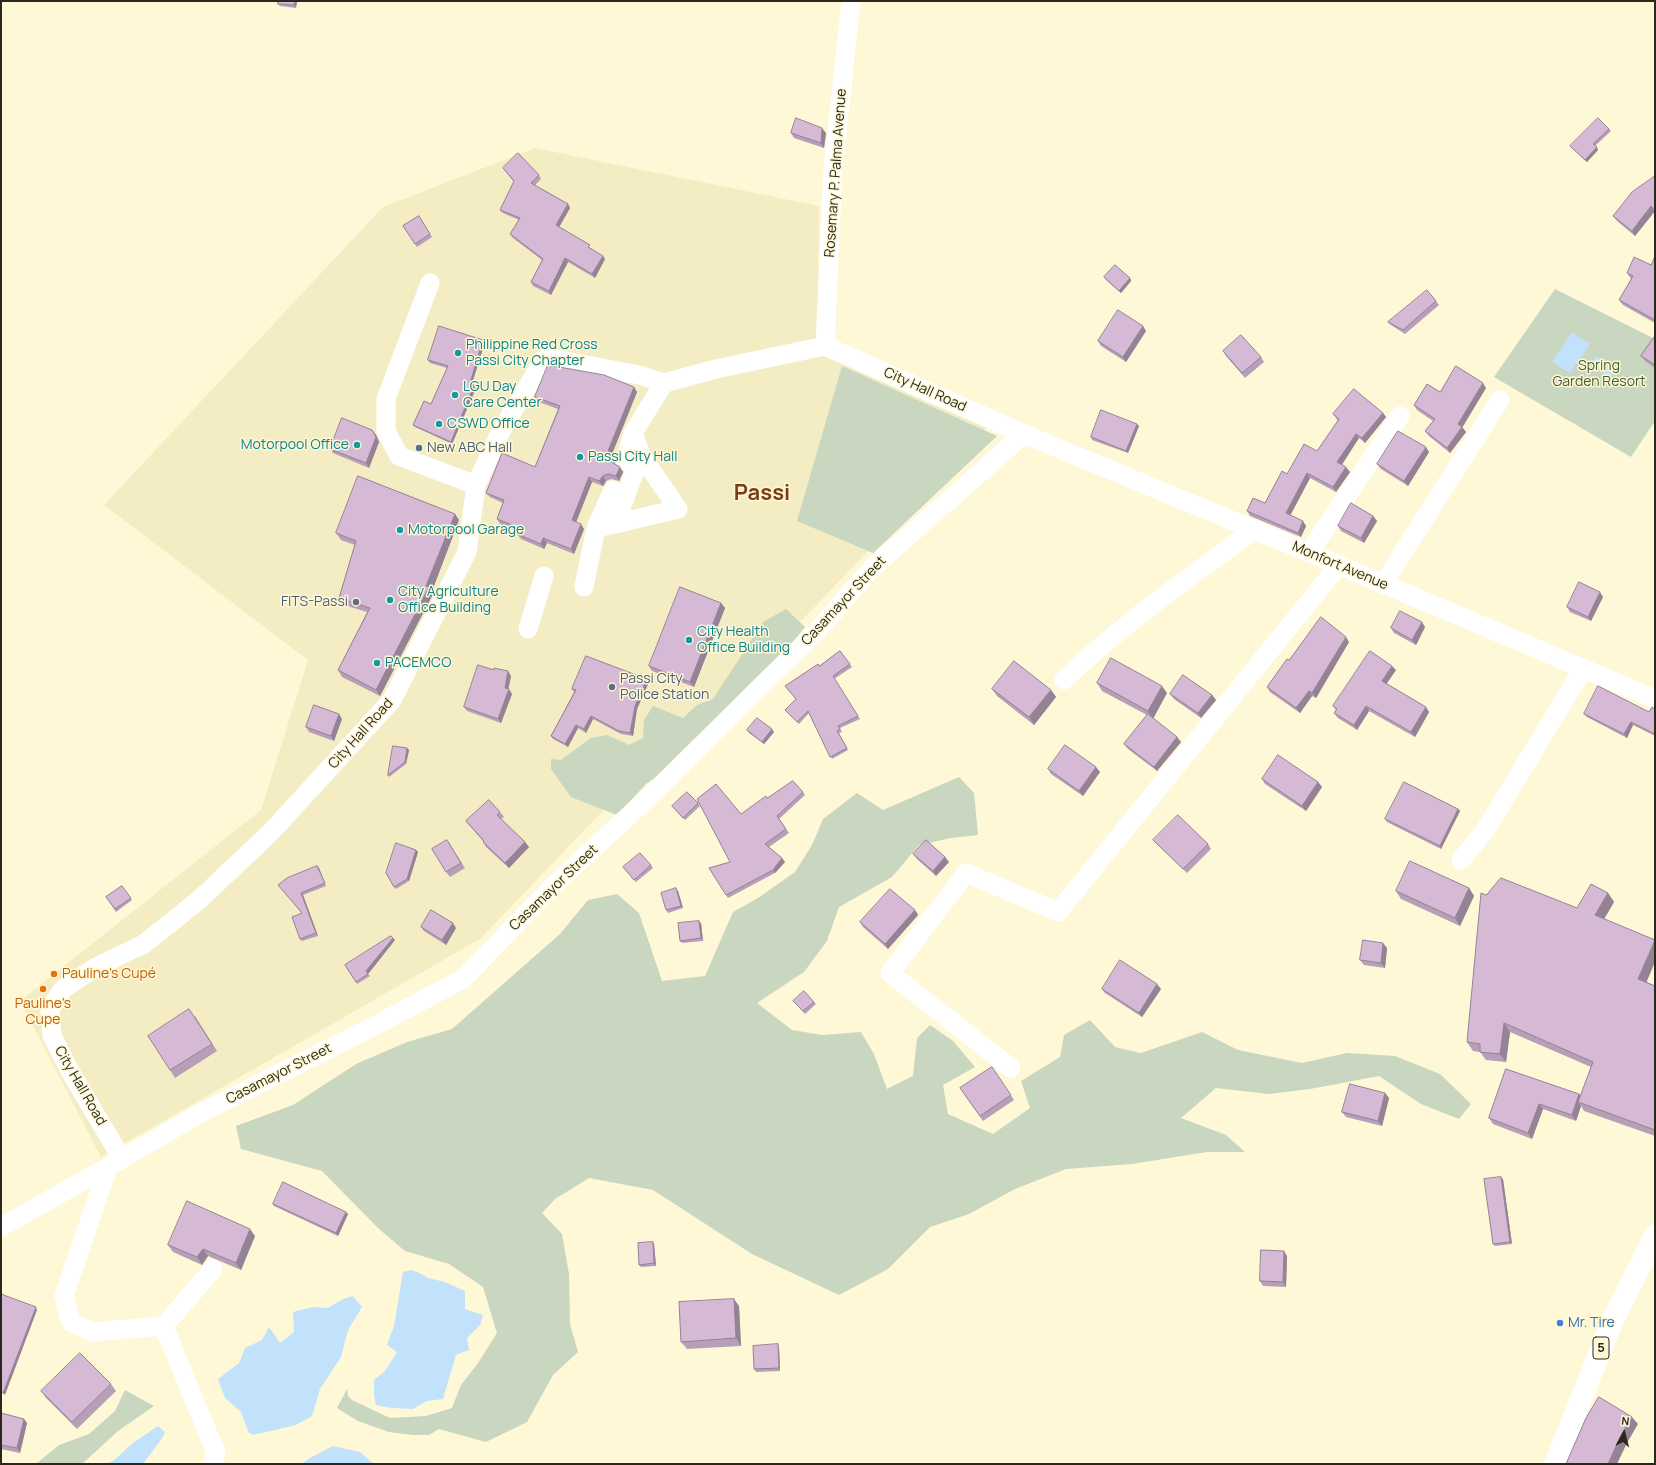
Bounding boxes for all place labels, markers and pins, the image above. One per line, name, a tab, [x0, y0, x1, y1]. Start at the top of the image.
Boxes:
place label: Philippine Red Cross Passi City Chapter	[466, 337, 598, 370]
marker: Philippine Red Cross Passi City Chapter	[453, 348, 463, 358]
place label: LGU Day Care Center	[463, 379, 542, 412]
marker: LGU Day Care Center	[450, 390, 460, 400]
place label: CSWD Office	[447, 416, 530, 432]
marker: CSWD Office	[434, 419, 444, 429]
place label: Motorpool Office	[241, 437, 349, 453]
marker: Motorpool Office	[352, 440, 362, 450]
place label: New ABC Hall	[427, 440, 512, 456]
marker: New ABC Hall	[414, 443, 424, 453]
place label: Passi City Hall	[588, 449, 677, 465]
marker: Passi City Hall	[575, 452, 585, 462]
place label: Motorpool Garage	[408, 522, 524, 538]
marker: Motorpool Garage	[395, 525, 405, 535]
place label: City Agriculture Office Building	[398, 584, 499, 616]
place label: FITS-Passi	[281, 594, 348, 610]
marker: City Agriculture Office Building	[385, 595, 395, 605]
marker: FITS-Passi	[351, 597, 361, 607]
place label: City Health Office Building	[697, 624, 790, 656]
marker: City Health Office Building	[684, 635, 694, 645]
place label: PACEMCO	[385, 655, 451, 671]
marker: PACEMCO	[372, 658, 382, 668]
place label: Passi City Police Station	[620, 671, 709, 704]
marker: Passi City Police Station	[607, 682, 617, 692]
place label: Pauline's Cupé	[62, 966, 156, 982]
marker: Pauline's Cupé	[49, 969, 59, 979]
marker: Pauline's Cupe	[38, 984, 48, 994]
place label: Pauline's Cupe	[15, 996, 71, 1028]
place label: Mr. Tire	[1568, 1315, 1615, 1331]
marker: Mr. Tire	[1555, 1318, 1565, 1328]

